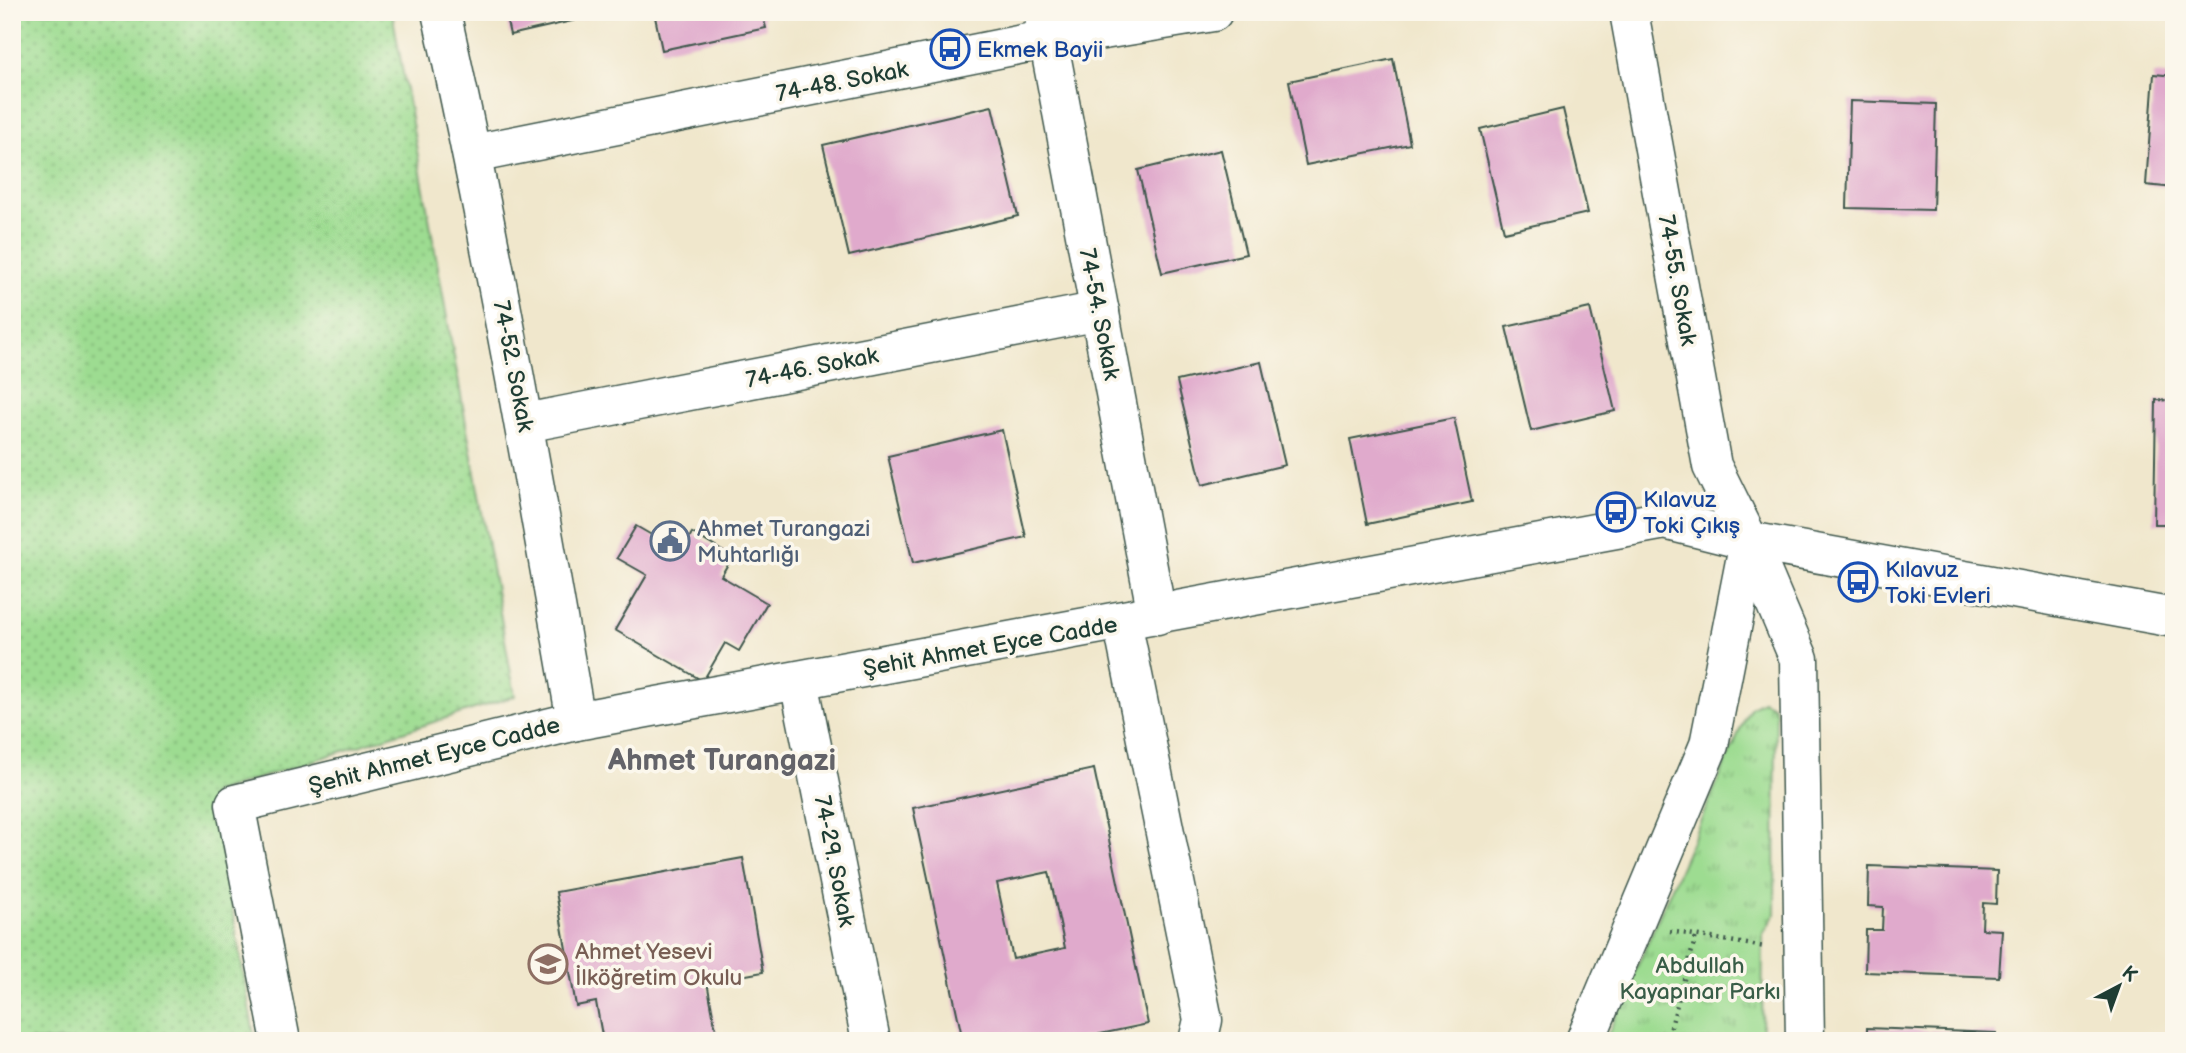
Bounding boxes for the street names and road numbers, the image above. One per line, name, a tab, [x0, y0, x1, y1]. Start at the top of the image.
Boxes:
street label: 74-48. Sokak	[774, 55, 911, 108]
street label: 74-55. Sokak	[1652, 213, 1702, 349]
street label: 74-54. Sokak	[1073, 246, 1126, 383]
street label: 74-52. Sokak	[487, 298, 540, 435]
street label: 74-46. Sokak	[744, 341, 881, 395]
street label: Şehit Ahmet Eyce Cadde	[861, 611, 1120, 683]
street label: Şehit Ahmet Eyce Cadde	[306, 711, 563, 801]
street label: 74-29. Sokak	[808, 793, 861, 930]

